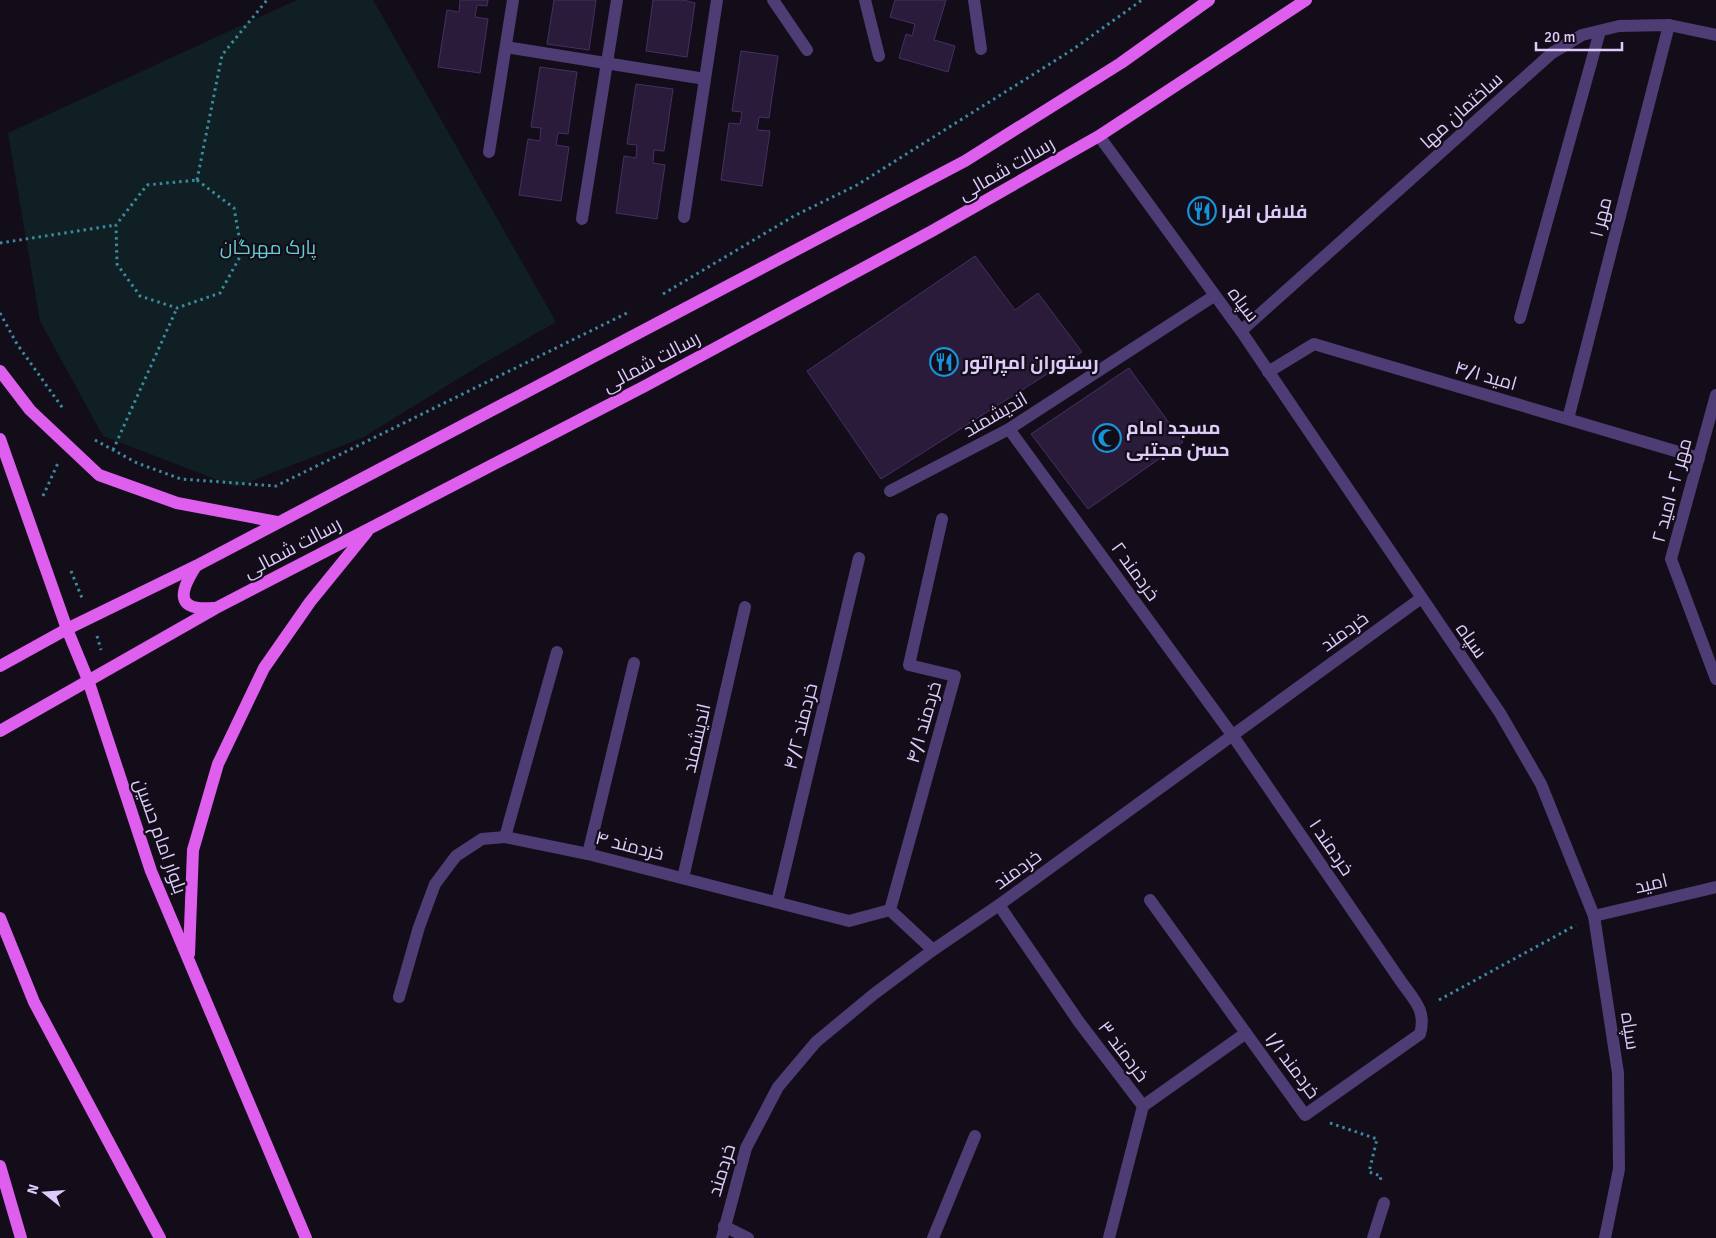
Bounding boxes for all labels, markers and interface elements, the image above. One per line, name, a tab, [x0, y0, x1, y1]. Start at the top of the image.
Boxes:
scale bar	[1536, 20, 1622, 52]
text: 20 m	[1544, 28, 1575, 46]
street label: ساختمان مها	[1415, 67, 1508, 154]
street label: رسالت شمالی	[954, 132, 1059, 206]
street label: مهر ۱	[1584, 195, 1618, 240]
restaurant icon: فلافل افرا	[1187, 196, 1217, 226]
place label: فلافل افرا	[1221, 200, 1308, 224]
park label: پارک مهرگان	[220, 236, 316, 260]
street label: سپاه	[1222, 282, 1264, 327]
street label: رسالت شمالی	[598, 326, 705, 398]
restaurant icon: رستوران امپراتور	[929, 347, 959, 377]
place label: رستوران امپراتور	[962, 351, 1099, 376]
street label: امید ۴/۱	[1452, 356, 1520, 396]
street label: اندیشمند	[959, 387, 1032, 443]
place label: مسجد امام حسن مجتبی	[1126, 416, 1230, 462]
mosque icon: مسجد امام حسن مجتبی	[1092, 423, 1122, 453]
street label: مهر ۲ - امید ۲	[1647, 436, 1697, 545]
street label: رسالت شمالی	[239, 512, 346, 584]
street label: خردمند ۲	[1106, 537, 1165, 606]
street label: خردمند	[1316, 606, 1373, 657]
street label: سپاه	[1450, 618, 1492, 663]
street label: خردمند ۴/۱	[901, 679, 947, 766]
street label: خردمند ۴/۲	[779, 681, 823, 772]
street label: اندیشمند	[677, 701, 717, 775]
street label: بلوار امام حسین	[127, 775, 192, 898]
street label: خردمند ۱	[1303, 815, 1359, 881]
street label: خردمند ۴	[593, 826, 667, 866]
street label: خردمند	[989, 844, 1046, 895]
street label: امید	[1632, 869, 1670, 899]
street label: سپاه	[1615, 1011, 1645, 1052]
street label: خردمند ۳	[1092, 1016, 1154, 1087]
street label: خردمند ۱/۱	[1259, 1028, 1325, 1104]
street label: خردمند	[703, 1141, 741, 1199]
north arrow	[20, 1168, 70, 1218]
text: N	[23, 1182, 43, 1196]

